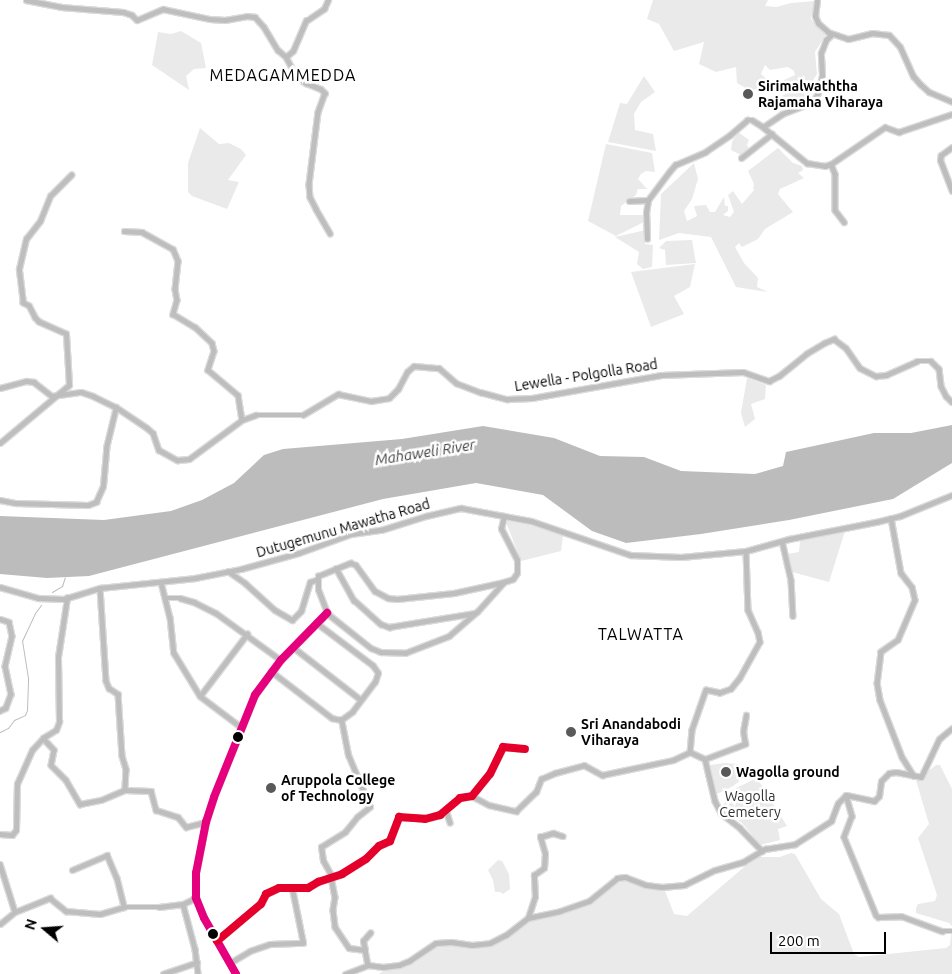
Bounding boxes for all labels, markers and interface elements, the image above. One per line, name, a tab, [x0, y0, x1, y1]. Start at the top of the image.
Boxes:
district label: MEDAGAMMEDDA	[208, 65, 358, 85]
place label: Sirimalwaththa Rajamaha Viharaya	[758, 78, 883, 110]
marker: Sirimalwaththa Rajamaha Viharaya	[742, 88, 754, 100]
street label: Lewella - Polgolla Road	[513, 355, 659, 395]
water label: Mahaweli River	[374, 435, 476, 469]
street label: Dutugemunu Mawatha Road	[254, 495, 432, 561]
district label: TALWATTA	[597, 624, 685, 644]
place label: Sri Anandabodi Viharaya	[581, 716, 681, 749]
marker: Sri Anandabodi Viharaya	[565, 726, 577, 738]
unlabelled marker	[233, 732, 243, 742]
place label: Wagolla ground	[736, 764, 840, 780]
marker: Wagolla ground	[720, 766, 732, 778]
place label: Aruppola College of Technology	[281, 772, 395, 804]
marker: Aruppola College of Technology	[265, 782, 277, 794]
park label: Wagolla Cemetery	[719, 788, 781, 820]
north arrow	[20, 904, 70, 954]
text: N	[22, 917, 40, 932]
scale bar	[772, 922, 888, 954]
unlabelled marker	[208, 929, 218, 939]
text: 200 m	[778, 932, 820, 949]

